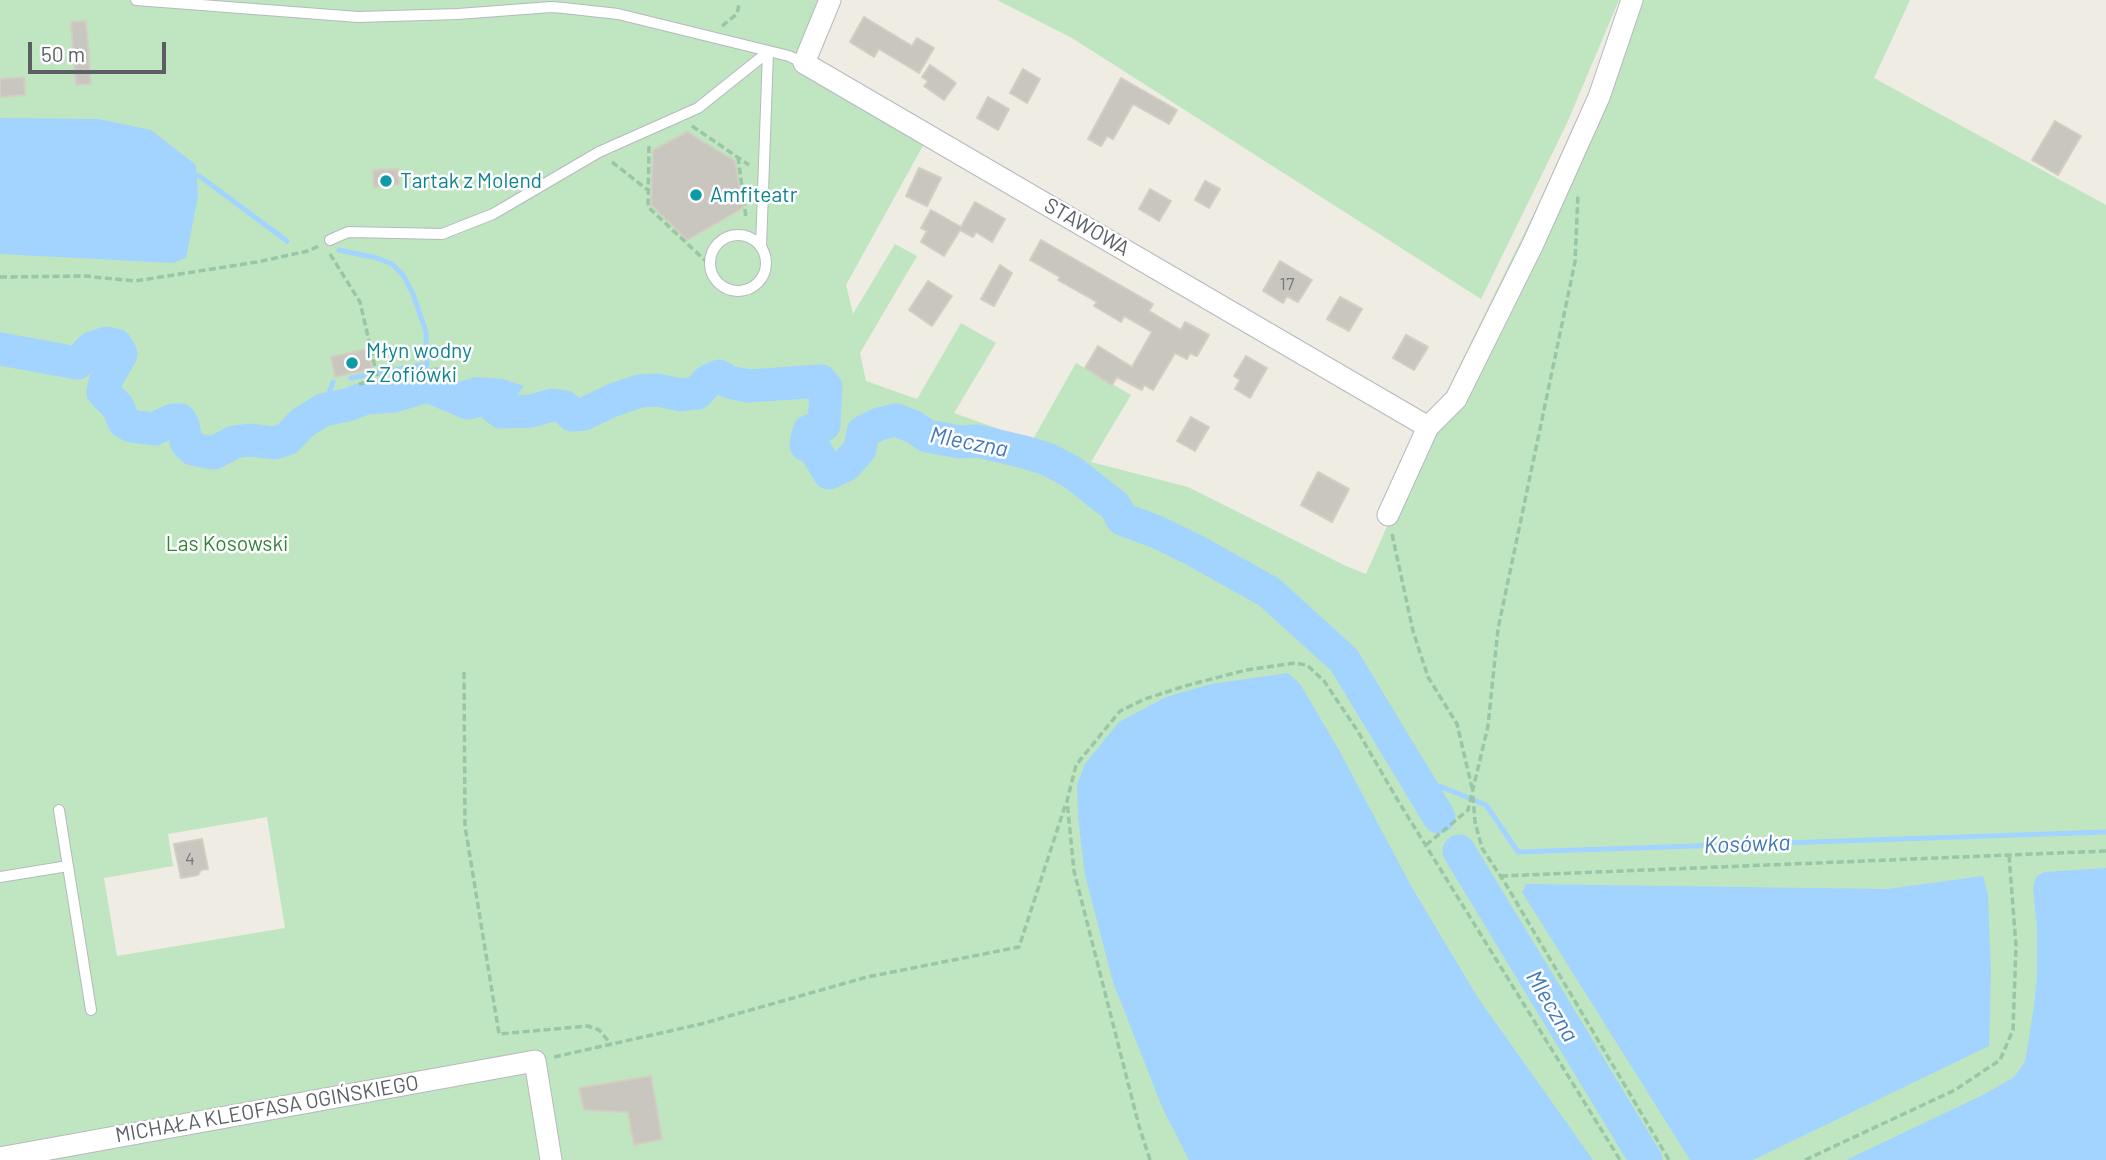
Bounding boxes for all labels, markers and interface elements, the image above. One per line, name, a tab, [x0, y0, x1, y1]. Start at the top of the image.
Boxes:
scale bar	[32, 28, 170, 72]
text: 50 m	[41, 41, 85, 66]
place label: Tartak z Molend	[400, 168, 542, 194]
marker: Tartak z Molend	[378, 173, 394, 189]
place label: Amfiteatr	[710, 182, 797, 208]
marker: Amfiteatr	[688, 187, 704, 203]
street label: STAWOWA	[1040, 192, 1134, 262]
house number: 17	[1280, 273, 1294, 295]
place label: Młyn wodny z Zofiówki	[366, 338, 472, 388]
marker: Młyn wodny z Zofiówki	[344, 355, 360, 371]
water label: Mleczna	[928, 421, 1010, 463]
park label: Las Kosowski	[166, 531, 288, 557]
water label: Kosówka	[1703, 829, 1791, 859]
house number: 4	[185, 848, 195, 870]
water label: Mleczna	[1520, 965, 1584, 1047]
street label: MICHAŁA KLEOFASA OGIŃSKIEGO	[113, 1070, 421, 1148]

